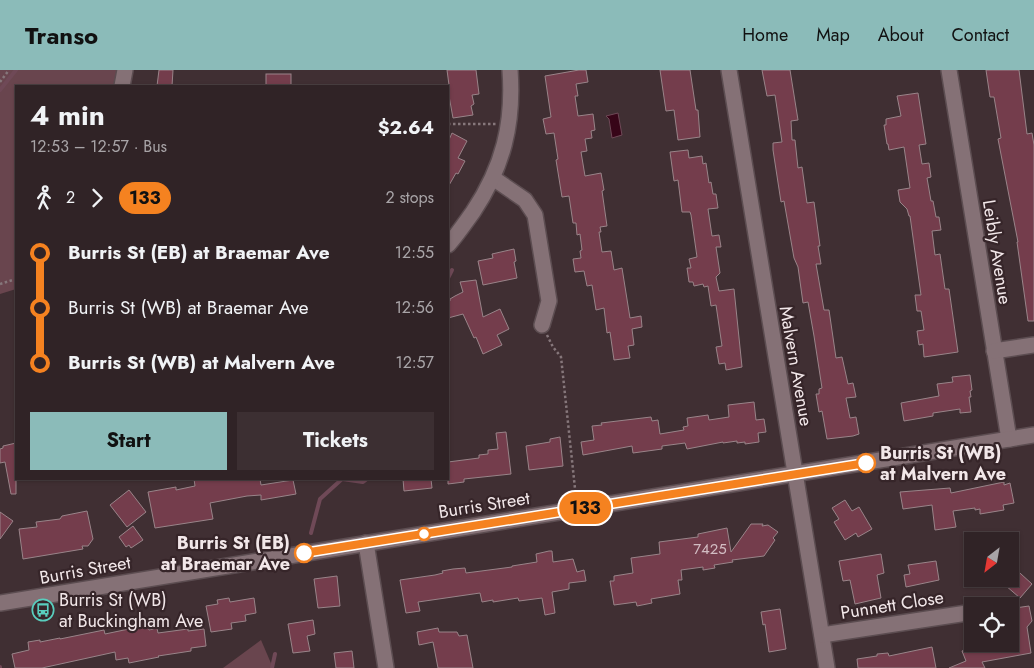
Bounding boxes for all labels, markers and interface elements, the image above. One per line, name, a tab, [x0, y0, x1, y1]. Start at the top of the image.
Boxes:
text: Transo	[25, 18, 98, 53]
text: Home	[742, 22, 788, 48]
text: Map	[816, 22, 850, 48]
text: About	[878, 22, 923, 48]
text: Contact	[951, 22, 1009, 48]
text: 4 min	[30, 95, 105, 136]
text: $2.64	[378, 114, 434, 141]
text: 12:53 – 12:57 · Bus	[30, 135, 167, 158]
icon: walk	[30, 184, 58, 212]
icon: forward	[83, 184, 111, 212]
text: 133	[129, 185, 161, 211]
text: 2	[66, 186, 75, 209]
text: 2 stops	[386, 186, 434, 209]
street label: Leibly Avenue	[976, 198, 1018, 306]
text: Burris St (EB) at Braemar Ave	[68, 239, 330, 266]
text: 12:55	[395, 241, 434, 264]
text: Burris St (WB) at Braemar Ave	[68, 294, 309, 321]
text: 12:56	[395, 296, 434, 319]
street label: Malvern Avenue	[773, 304, 819, 428]
text: Burris St (WB) at Malvern Ave	[68, 349, 335, 376]
text: 12:57	[395, 351, 434, 374]
button: Start	[30, 412, 227, 470]
button: Tickets	[237, 412, 434, 470]
place label: Burris St (WB) at Malvern Ave	[880, 440, 1006, 487]
marker: Burris St (WB) at Malvern Ave	[856, 453, 876, 473]
street label: Burris Street	[436, 485, 532, 525]
line badge: 133	[556, 492, 614, 524]
text: 133	[569, 495, 601, 521]
unlabelled marker	[417, 527, 431, 541]
place label: Burris St (EB) at Braemar Ave	[161, 530, 290, 577]
north arrow	[964, 532, 1019, 588]
map controls	[964, 532, 1019, 652]
house number: 7425	[693, 538, 727, 560]
marker: Burris St (EB) at Braemar Ave	[294, 543, 314, 563]
street label: Burris Street	[37, 549, 133, 591]
street label: Punnett Close	[839, 584, 945, 626]
place label: Burris St (WB) at Buckingham Ave	[59, 587, 203, 634]
button: locate	[964, 597, 1019, 652]
bus stop icon: Burris St (WB) at Buckingham Ave	[31, 598, 55, 622]

